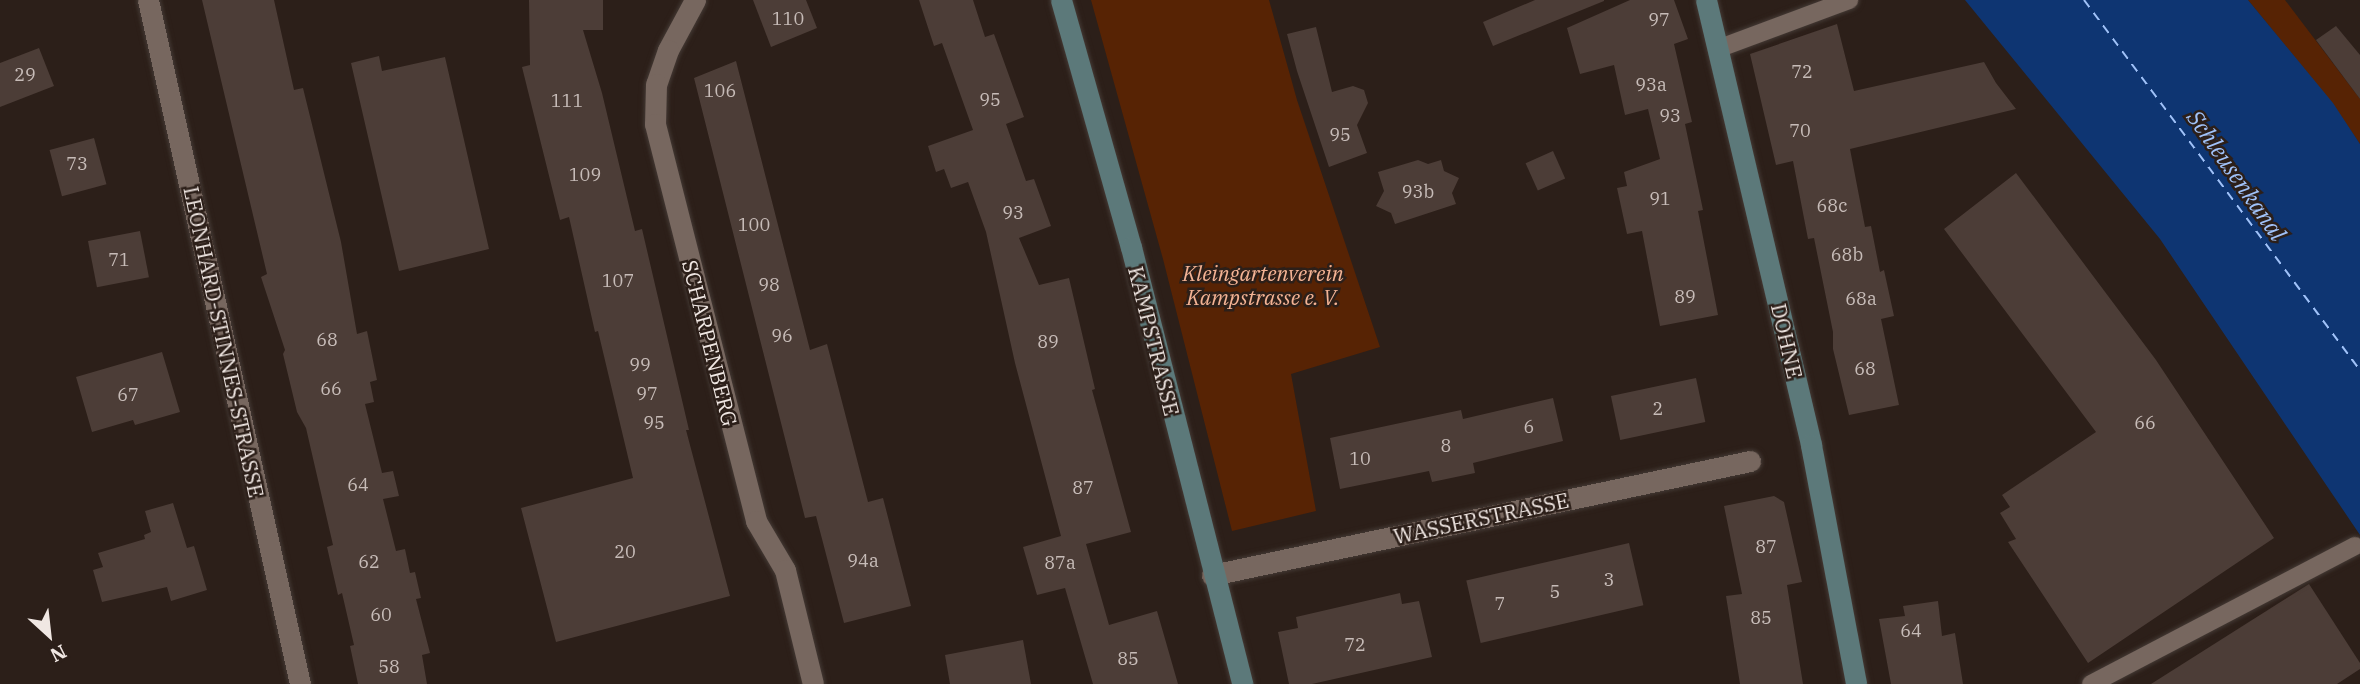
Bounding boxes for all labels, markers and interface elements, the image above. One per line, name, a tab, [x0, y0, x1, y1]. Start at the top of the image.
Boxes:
house number: 110	[772, 8, 804, 30]
house number: 97	[1648, 9, 1670, 31]
house number: 72	[1791, 61, 1813, 83]
house number: 29	[14, 64, 36, 86]
house number: 93a	[1635, 74, 1667, 96]
house number: 106	[704, 80, 736, 102]
house number: 95	[979, 89, 1001, 111]
house number: 111	[551, 90, 583, 112]
water label: Schleusenkanal	[2182, 104, 2292, 246]
house number: 93	[1659, 105, 1681, 127]
house number: 70	[1789, 120, 1811, 142]
house number: 95	[1329, 124, 1351, 146]
house number: 73	[66, 153, 88, 175]
house number: 109	[569, 164, 601, 186]
house number: 93b	[1402, 181, 1434, 203]
street label: LEONHARD-STINNES-STRASSE	[179, 184, 269, 500]
house number: 91	[1649, 188, 1671, 210]
house number: 68c	[1817, 195, 1847, 217]
house number: 93	[1002, 202, 1024, 224]
house number: 100	[738, 214, 770, 236]
house number: 68b	[1831, 244, 1863, 266]
house number: 71	[108, 249, 130, 271]
street label: SCHARPENBERG	[677, 257, 743, 429]
park label: Kleingartenverein Kampstrasse e. V.	[1182, 260, 1344, 310]
street label: KAMPSTRASSE	[1123, 264, 1185, 418]
house number: 107	[602, 270, 634, 292]
house number: 98	[758, 274, 780, 296]
house number: 89	[1674, 286, 1696, 308]
house number: 68a	[1845, 288, 1877, 310]
street label: DOHNE	[1766, 301, 1808, 381]
house number: 96	[771, 325, 793, 347]
house number: 68	[316, 329, 338, 351]
house number: 89	[1037, 331, 1059, 353]
house number: 99	[629, 354, 651, 376]
house number: 68	[1854, 358, 1876, 380]
house number: 66	[320, 378, 342, 400]
house number: 97	[636, 383, 658, 405]
house number: 67	[117, 384, 139, 406]
house number: 2	[1653, 398, 1663, 420]
house number: 95	[643, 412, 665, 434]
house number: 66	[2134, 412, 2156, 434]
house number: 6	[1524, 416, 1534, 438]
house number: 8	[1441, 435, 1451, 457]
house number: 10	[1349, 448, 1371, 470]
house number: 64	[347, 474, 369, 496]
house number: 87	[1072, 477, 1094, 499]
street label: WASSERSTRASSE	[1391, 487, 1571, 549]
house number: 87	[1755, 536, 1777, 558]
house number: 20	[614, 541, 636, 563]
house number: 94a	[847, 550, 879, 572]
house number: 62	[358, 551, 380, 573]
house number: 87a	[1044, 552, 1076, 574]
house number: 3	[1604, 569, 1614, 591]
house number: 5	[1550, 581, 1560, 603]
house number: 7	[1495, 593, 1505, 615]
north arrow	[14, 600, 84, 670]
house number: 60	[370, 604, 392, 626]
house number: 85	[1750, 607, 1772, 629]
house number: 64	[1900, 620, 1922, 642]
house number: 72	[1344, 634, 1366, 656]
text: N	[46, 640, 71, 668]
house number: 85	[1117, 648, 1139, 670]
house number: 58	[378, 656, 400, 678]

